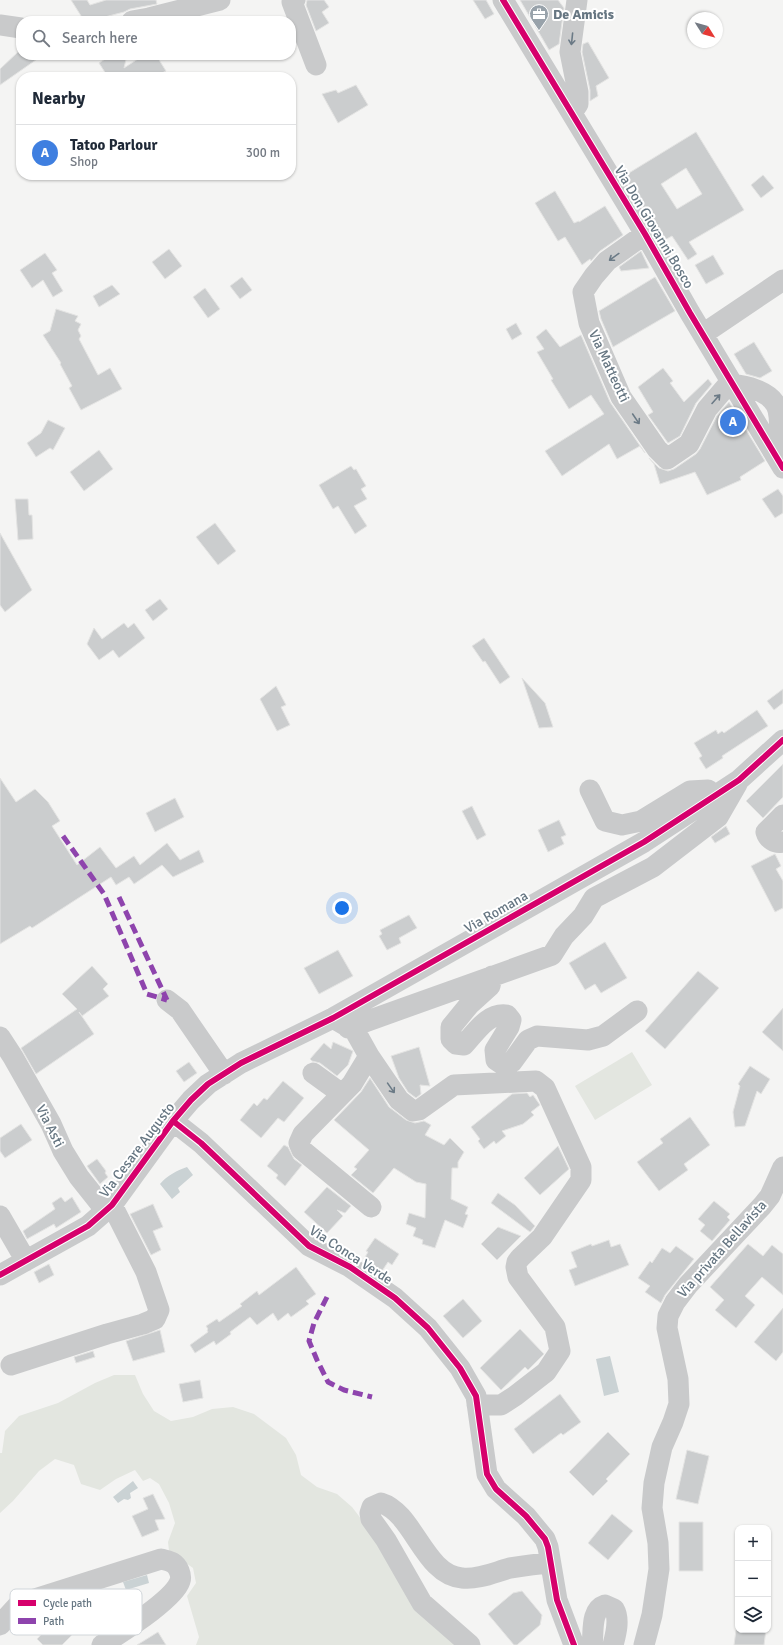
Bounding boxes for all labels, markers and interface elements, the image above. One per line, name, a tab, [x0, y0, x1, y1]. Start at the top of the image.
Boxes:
office icon: De Amicis	[528, 3, 550, 31]
place label: De Amicis	[553, 6, 614, 23]
north arrow	[687, 12, 723, 48]
search box	[16, 16, 296, 60]
icon: search	[30, 27, 52, 49]
text: Search here	[62, 29, 138, 47]
one-way arrow	[568, 32, 576, 45]
text: Nearby	[32, 88, 85, 109]
text: Tatoo Parlour	[70, 136, 157, 154]
text: A	[41, 145, 49, 161]
text: 300 m	[246, 145, 280, 161]
text: Shop	[70, 154, 98, 170]
street label: Via Don Giovanni Bosco	[611, 162, 697, 292]
one-way arrow	[608, 253, 619, 261]
street label: Via Matteotti	[585, 327, 633, 405]
one-way arrow	[711, 393, 720, 404]
pin: A	[720, 407, 746, 437]
one-way arrow	[632, 414, 640, 425]
street label: Via Romana	[461, 887, 531, 937]
your location	[332, 898, 352, 918]
one-way arrow	[387, 1083, 395, 1094]
street label: Via Cesare Augusto	[96, 1099, 178, 1201]
street label: Via Asti	[32, 1102, 68, 1150]
street label: Via privata Bellavista	[674, 1197, 770, 1301]
street label: Via Conca Verde	[306, 1222, 396, 1288]
map controls	[735, 1525, 771, 1633]
button: +	[735, 1525, 771, 1561]
button: −	[735, 1561, 771, 1597]
legend	[10, 1589, 142, 1635]
text: Cycle path	[43, 1597, 92, 1610]
button: layers	[735, 1597, 771, 1633]
text: Path	[43, 1615, 64, 1628]

